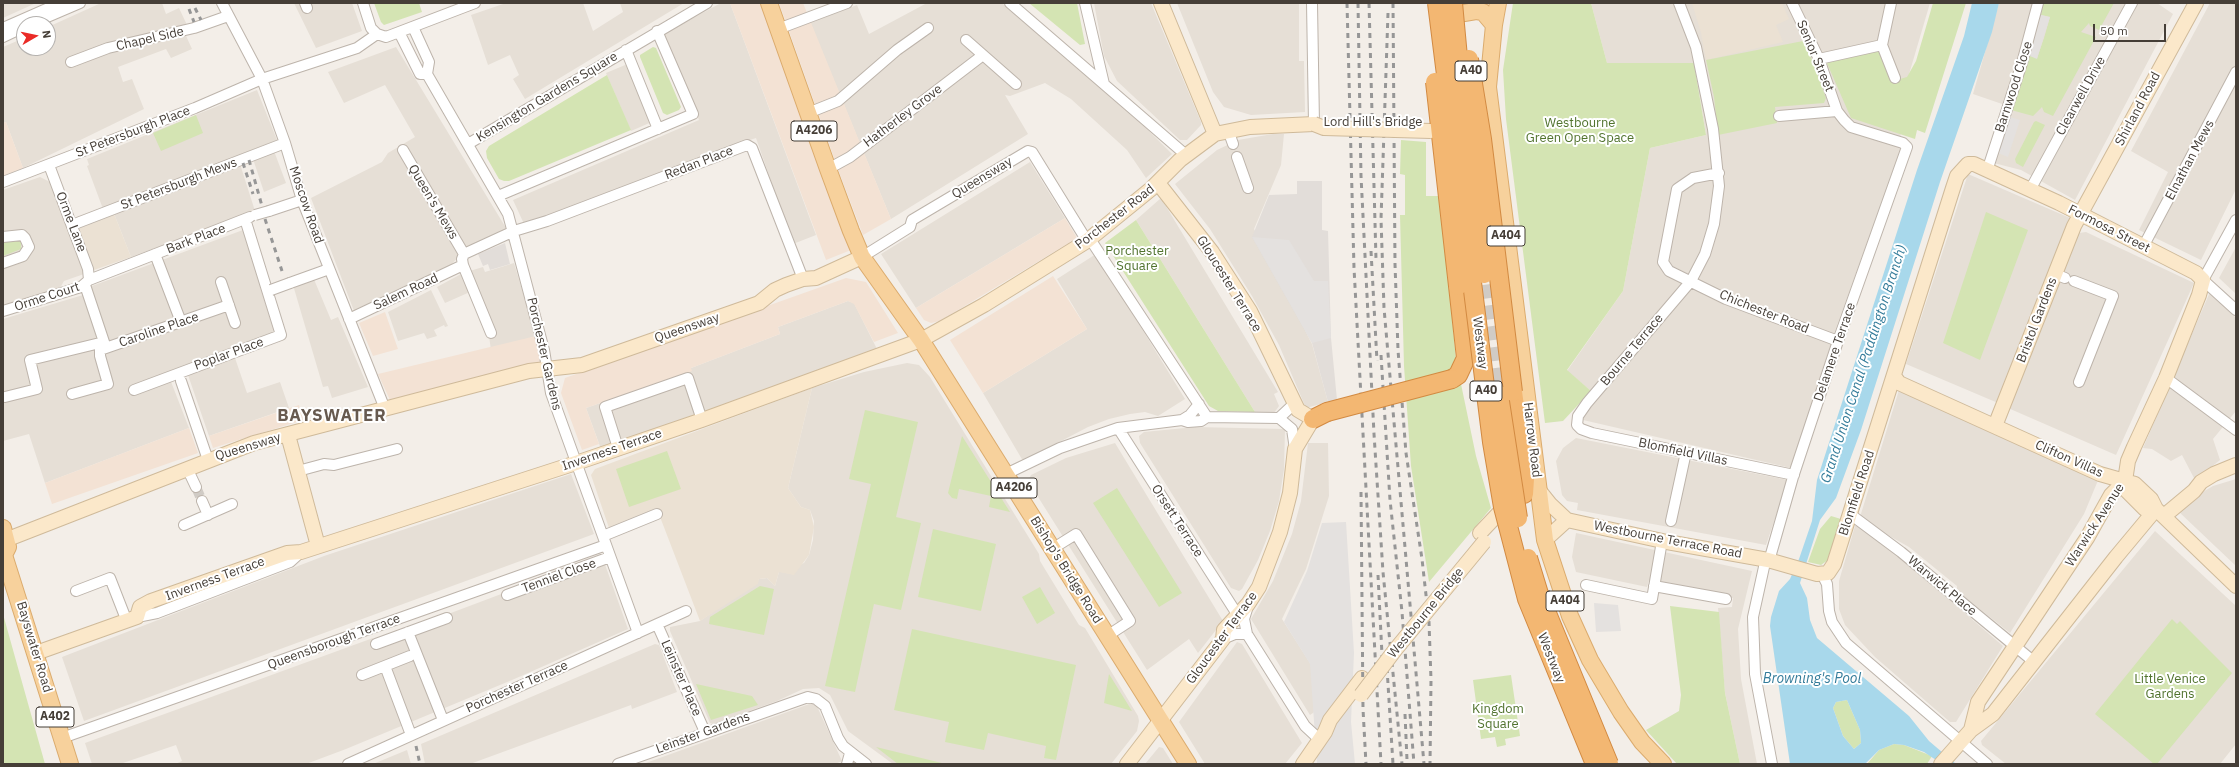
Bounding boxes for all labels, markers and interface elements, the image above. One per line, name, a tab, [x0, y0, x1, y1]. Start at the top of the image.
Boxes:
north arrow	[16, 16, 56, 56]
scale bar	[2095, 16, 2168, 42]
street label: Senior Street	[1793, 18, 1837, 94]
text: 50 m	[2100, 23, 2128, 38]
street label: Chapel Side	[115, 24, 185, 54]
text: N	[39, 29, 54, 39]
street label: Barnwood Close	[1992, 39, 2036, 135]
street label: Kensington Gardens Square	[474, 49, 620, 145]
street label: Clearwell Drive	[2053, 54, 2109, 138]
road number: A40	[1455, 61, 1487, 81]
street label: Shirland Road	[2112, 69, 2164, 149]
street label: Hatherley Grove	[861, 81, 945, 151]
street label: St Petersburgh Place	[74, 103, 192, 161]
street label: Lord Hill's Bridge	[1324, 114, 1422, 130]
park label: Westbourne Green Open Space	[1526, 115, 1634, 146]
street label: Elnathan Mews	[2162, 117, 2218, 203]
road number: A4206	[791, 121, 837, 141]
street label: Redan Place	[663, 143, 735, 183]
street label: Queensway	[949, 154, 1015, 202]
street label: St Petersburgh Mews	[119, 155, 239, 213]
street label: Queen's Mews	[405, 162, 461, 242]
street label: Moscow Road	[285, 164, 327, 246]
street label: Porchester Road	[1072, 181, 1158, 253]
street label: Orme Lane	[52, 190, 90, 254]
street label: Formosa Street	[2066, 202, 2152, 256]
street label: Bark Place	[164, 221, 228, 257]
road number: A404	[1487, 226, 1525, 246]
street label: Gloucester Terrace	[1193, 233, 1265, 335]
park label: Porchester Square	[1105, 243, 1169, 274]
water label: Grand Union Canal (Paddington Branch)	[1817, 243, 1911, 485]
street label: Salem Road	[371, 270, 441, 314]
street label: Bristol Gardens	[2014, 275, 2060, 365]
street label: Orme Court	[12, 279, 82, 315]
street label: Chichester Road	[1717, 287, 1811, 337]
street label: Porchester Gardens	[523, 296, 565, 412]
street label: Delamere Terrace	[1811, 301, 1859, 403]
street label: Caroline Place	[117, 309, 201, 351]
street label: Queensway	[652, 310, 722, 346]
street label: Bourne Terrace	[1597, 311, 1667, 389]
street label: Westway	[1469, 316, 1491, 370]
street label: Poplar Place	[192, 334, 266, 374]
road number: A40	[1470, 381, 1502, 401]
street label: Harrow Road	[1520, 401, 1544, 479]
district label: BAYSWATER	[277, 406, 387, 426]
street label: Inverness Terrace	[560, 426, 664, 474]
street label: Queensway	[213, 430, 283, 464]
street label: Blomfield Villas	[1637, 435, 1729, 469]
street label: Clifton Villas	[2033, 437, 2105, 481]
street label: Blomfield Road	[1836, 448, 1878, 538]
road number: A4206	[991, 478, 1037, 498]
street label: Warwick Avenue	[2062, 480, 2128, 570]
street label: Orsett Terrace	[1148, 482, 1206, 560]
street label: Bishop's Bridge Road	[1027, 514, 1105, 626]
street label: Westbourne Terrace Road	[1593, 518, 1743, 562]
street label: Warwick Place	[1904, 553, 1980, 619]
street label: Inverness Terrace	[163, 554, 267, 604]
street label: Tenniel Close	[520, 555, 598, 597]
street label: Westbourne Bridge	[1385, 565, 1467, 661]
street label: Gloucester Terrace	[1183, 589, 1261, 687]
road number: A404	[1546, 591, 1584, 611]
street label: Bayswater Road	[13, 600, 55, 694]
street label: Queensborough Terrace	[266, 611, 402, 673]
street label: Westway	[1534, 631, 1568, 685]
street label: Leinster Place	[657, 637, 705, 719]
street label: Porchester Terrace	[464, 657, 570, 717]
water label: Browning's Pool	[1763, 671, 1861, 687]
park label: Little Venice Gardens	[2134, 671, 2206, 702]
park label: Kingdom Square	[1472, 701, 1524, 732]
road number: A402	[36, 707, 74, 727]
street label: Leinster Gardens	[654, 709, 752, 757]

